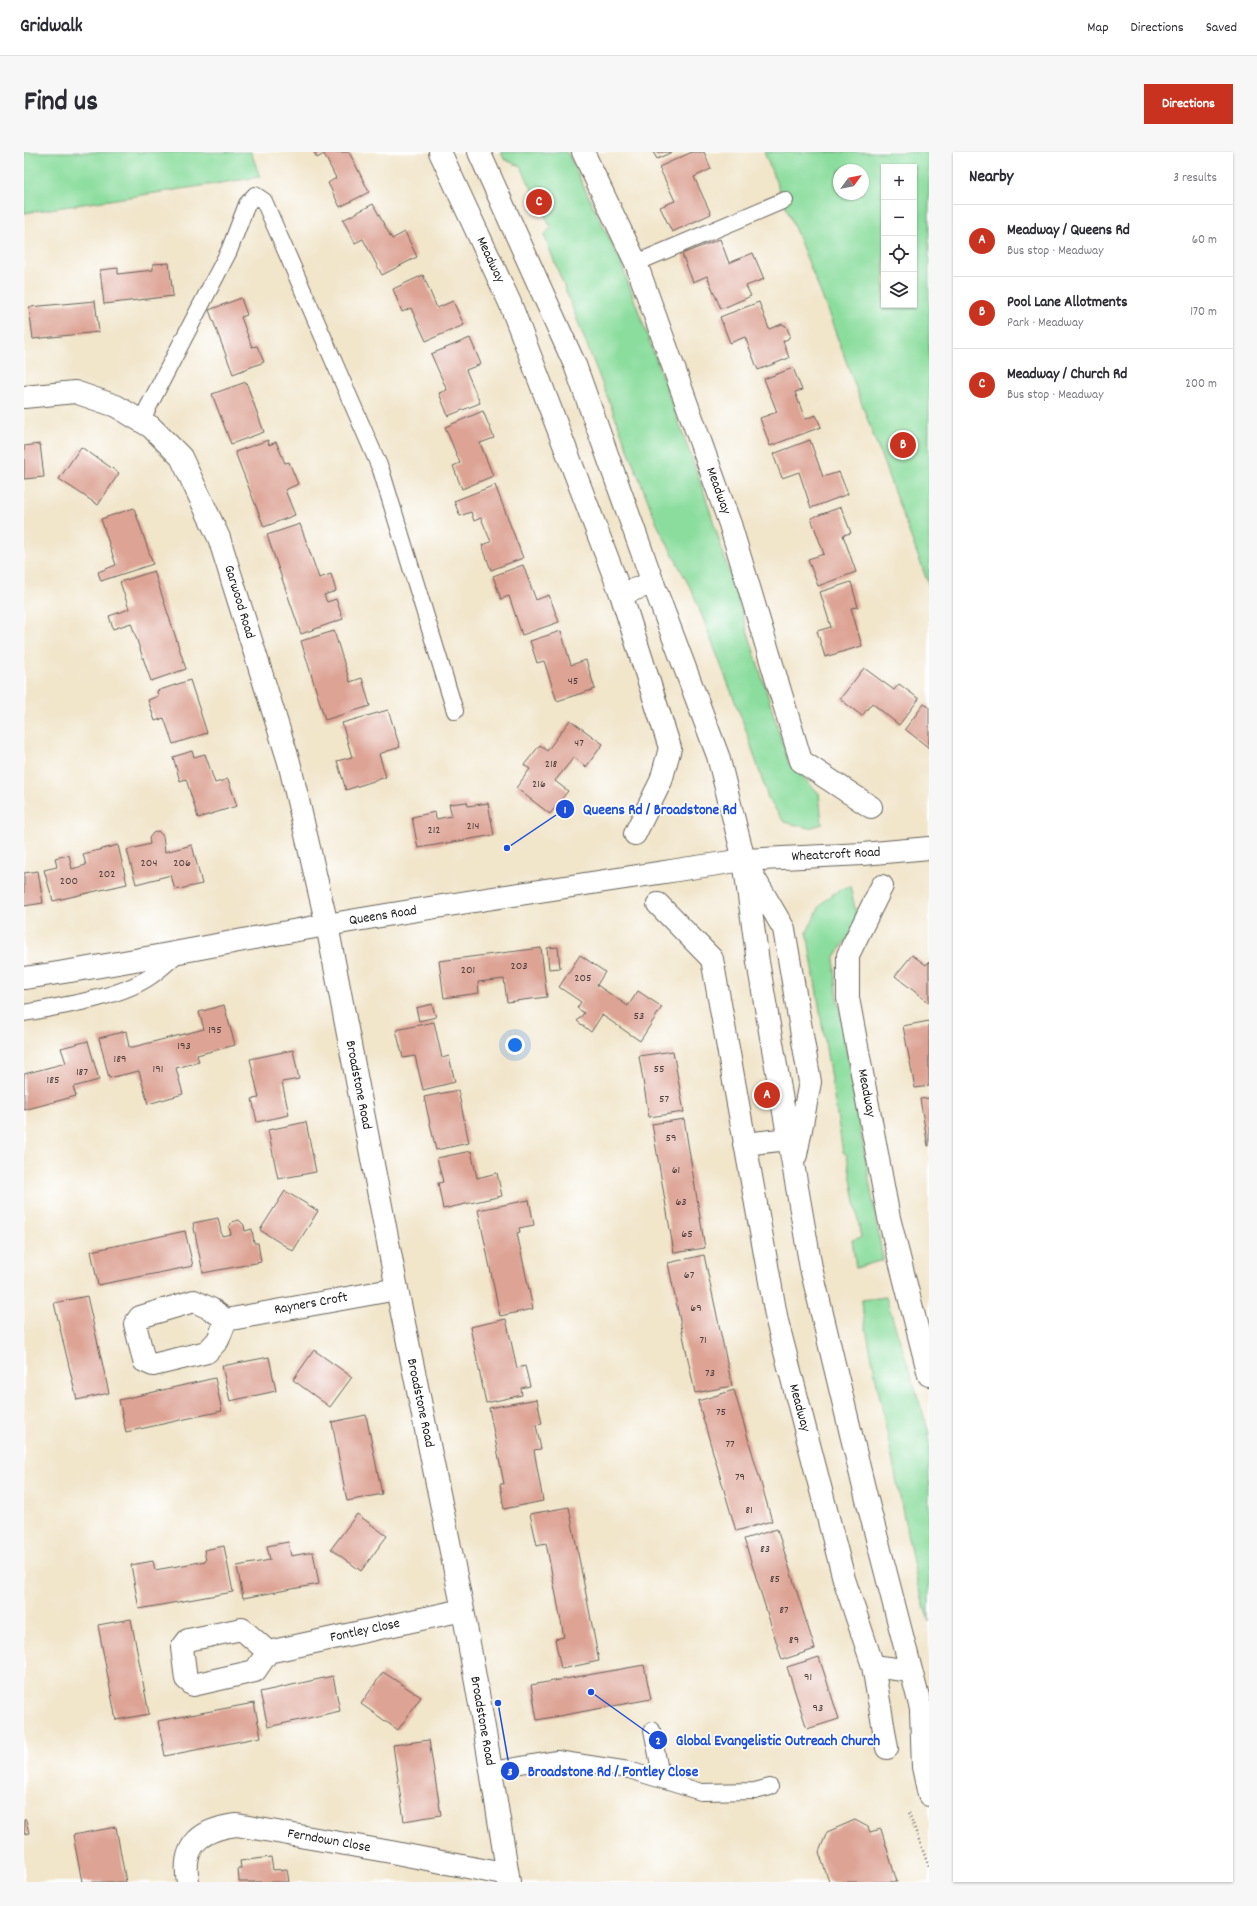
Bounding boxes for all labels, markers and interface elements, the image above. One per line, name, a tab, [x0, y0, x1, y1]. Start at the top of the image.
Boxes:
text: Gridwalk	[20, 14, 83, 41]
text: Map	[1087, 18, 1109, 38]
text: Directions	[1131, 18, 1184, 38]
text: Saved	[1206, 18, 1237, 38]
text: Find us	[24, 84, 98, 124]
button: Directions	[1144, 84, 1233, 124]
north arrow	[833, 164, 869, 200]
map controls	[881, 164, 917, 308]
button: +	[881, 164, 917, 200]
text: Nearby	[969, 166, 1013, 190]
text: 3 results	[1173, 169, 1217, 188]
pin: C	[526, 187, 552, 217]
button: −	[881, 200, 917, 236]
text: Meadway / Queens Rd	[1007, 220, 1130, 242]
text: A	[978, 231, 986, 250]
text: 60 m	[1192, 231, 1217, 250]
street label: Meadway	[471, 234, 510, 287]
button: locate	[881, 236, 917, 272]
text: Bus stop · Meadway	[1007, 242, 1103, 261]
button: layers	[881, 272, 917, 308]
text: Pool Lane Allotments	[1007, 292, 1128, 314]
text: B	[979, 303, 985, 322]
text: 170 m	[1190, 303, 1217, 322]
text: Park · Meadway	[1007, 314, 1083, 333]
text: Meadway / Church Rd	[1007, 364, 1127, 386]
text: C	[979, 375, 985, 394]
text: 200 m	[1185, 375, 1217, 394]
text: Bus stop · Meadway	[1007, 386, 1103, 405]
pin: B	[890, 430, 916, 460]
street label: Meadway	[700, 465, 736, 518]
street label: Garwood Road	[218, 563, 260, 641]
house number: 45	[568, 673, 578, 690]
house number: 47	[574, 735, 584, 752]
house number: 218	[545, 756, 558, 773]
house number: 216	[532, 776, 546, 793]
callout: Queens Rd / Broadstone Rd	[555, 795, 745, 822]
text: Queens Rd / Broadstone Rd	[583, 800, 737, 822]
text: 1	[564, 802, 567, 819]
house number: 214	[467, 818, 479, 835]
house number: 212	[427, 822, 441, 839]
street label: Wheatcroft Road	[791, 843, 881, 867]
house number: 204	[141, 855, 157, 872]
house number: 206	[173, 855, 191, 872]
house number: 202	[98, 866, 116, 883]
house number: 200	[60, 873, 78, 890]
street label: Queens Road	[348, 901, 418, 931]
house number: 203	[510, 958, 528, 975]
house number: 201	[461, 962, 475, 979]
house number: 205	[574, 970, 592, 987]
house number: 53	[634, 1008, 644, 1025]
house number: 195	[208, 1022, 222, 1039]
your location	[505, 1035, 525, 1055]
house number: 193	[177, 1038, 191, 1055]
street label: Broadstone Road	[340, 1039, 376, 1131]
house number: 189	[114, 1051, 126, 1068]
house number: 191	[153, 1061, 163, 1078]
house number: 55	[653, 1061, 665, 1078]
house number: 187	[76, 1064, 88, 1081]
street label: Meadway	[852, 1067, 881, 1119]
house number: 185	[47, 1072, 60, 1089]
pin: A	[754, 1080, 780, 1110]
house number: 57	[659, 1091, 669, 1108]
house number: 59	[665, 1130, 677, 1147]
house number: 61	[672, 1162, 680, 1179]
house number: 63	[675, 1194, 687, 1211]
house number: 65	[681, 1226, 693, 1243]
house number: 67	[684, 1267, 695, 1284]
street label: Rayners Croft	[273, 1288, 349, 1320]
house number: 69	[690, 1300, 702, 1317]
house number: 71	[699, 1332, 707, 1349]
street label: Broadstone Road	[401, 1357, 439, 1449]
house number: 73	[705, 1365, 715, 1382]
street label: Meadway	[783, 1382, 815, 1434]
house number: 75	[716, 1404, 726, 1421]
house number: 77	[725, 1436, 735, 1453]
house number: 79	[735, 1469, 745, 1486]
house number: 81	[745, 1502, 753, 1519]
house number: 83	[760, 1541, 770, 1558]
house number: 85	[770, 1571, 780, 1588]
house number: 87	[779, 1602, 789, 1619]
street label: Fontley Close	[328, 1614, 402, 1648]
house number: 89	[789, 1632, 799, 1649]
house number: 91	[804, 1669, 812, 1686]
street label: Broadstone Road	[464, 1675, 500, 1767]
house number: 93	[813, 1700, 823, 1717]
callout: Global Evangelistic Outreach Church	[648, 1726, 888, 1753]
text: Global Evangelistic Outreach Church	[676, 1731, 880, 1753]
text: 2	[655, 1733, 661, 1750]
callout: Broadstone Rd / Fontley Close	[500, 1757, 707, 1784]
text: Broadstone Rd / Fontley Close	[528, 1762, 699, 1784]
text: 3	[507, 1764, 513, 1781]
street label: Ferndown Close	[286, 1824, 372, 1858]

